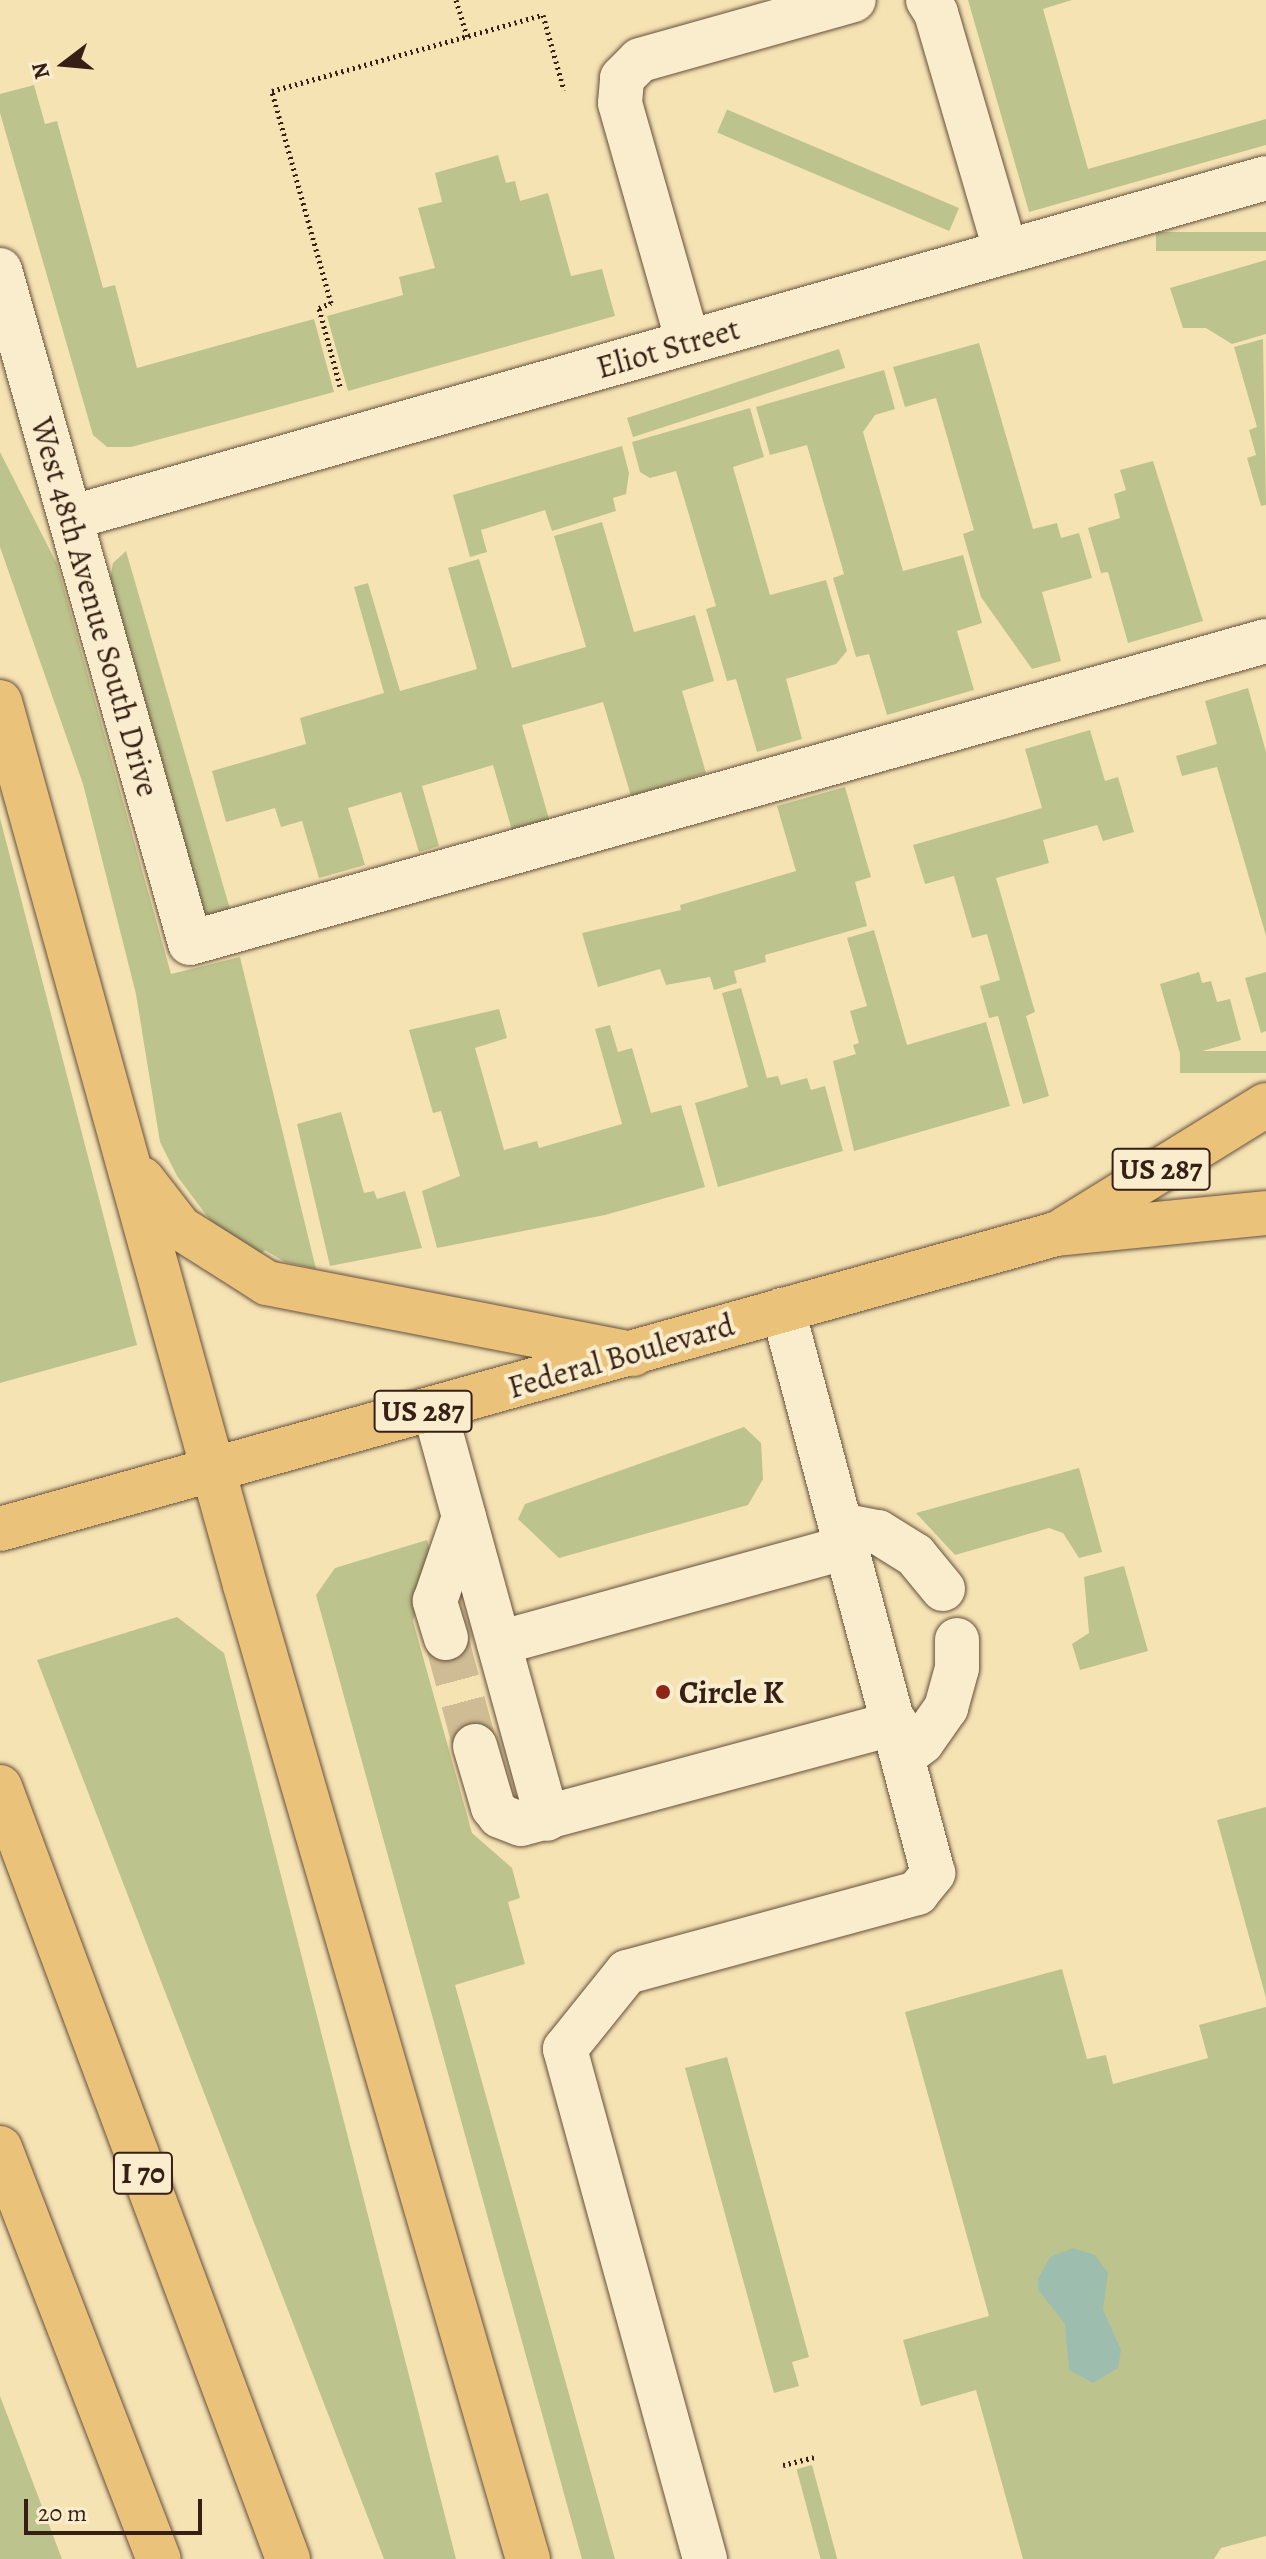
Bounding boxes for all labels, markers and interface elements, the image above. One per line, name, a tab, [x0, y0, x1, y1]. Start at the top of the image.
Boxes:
north arrow	[24, 24, 104, 104]
text: N	[24, 59, 58, 82]
street label: Eliot Street	[592, 309, 744, 387]
street label: West 48th Avenue South Drive	[22, 413, 168, 801]
road number: US 287	[1111, 1143, 1211, 1195]
street label: Federal Boulevard	[503, 1305, 739, 1407]
road number: US 287	[373, 1385, 473, 1437]
place label: Circle K	[679, 1673, 784, 1711]
marker: Circle K	[654, 1683, 672, 1701]
road number: I 70	[111, 2147, 175, 2199]
scale bar	[28, 2483, 206, 2533]
text: 20 m	[38, 2497, 87, 2529]

